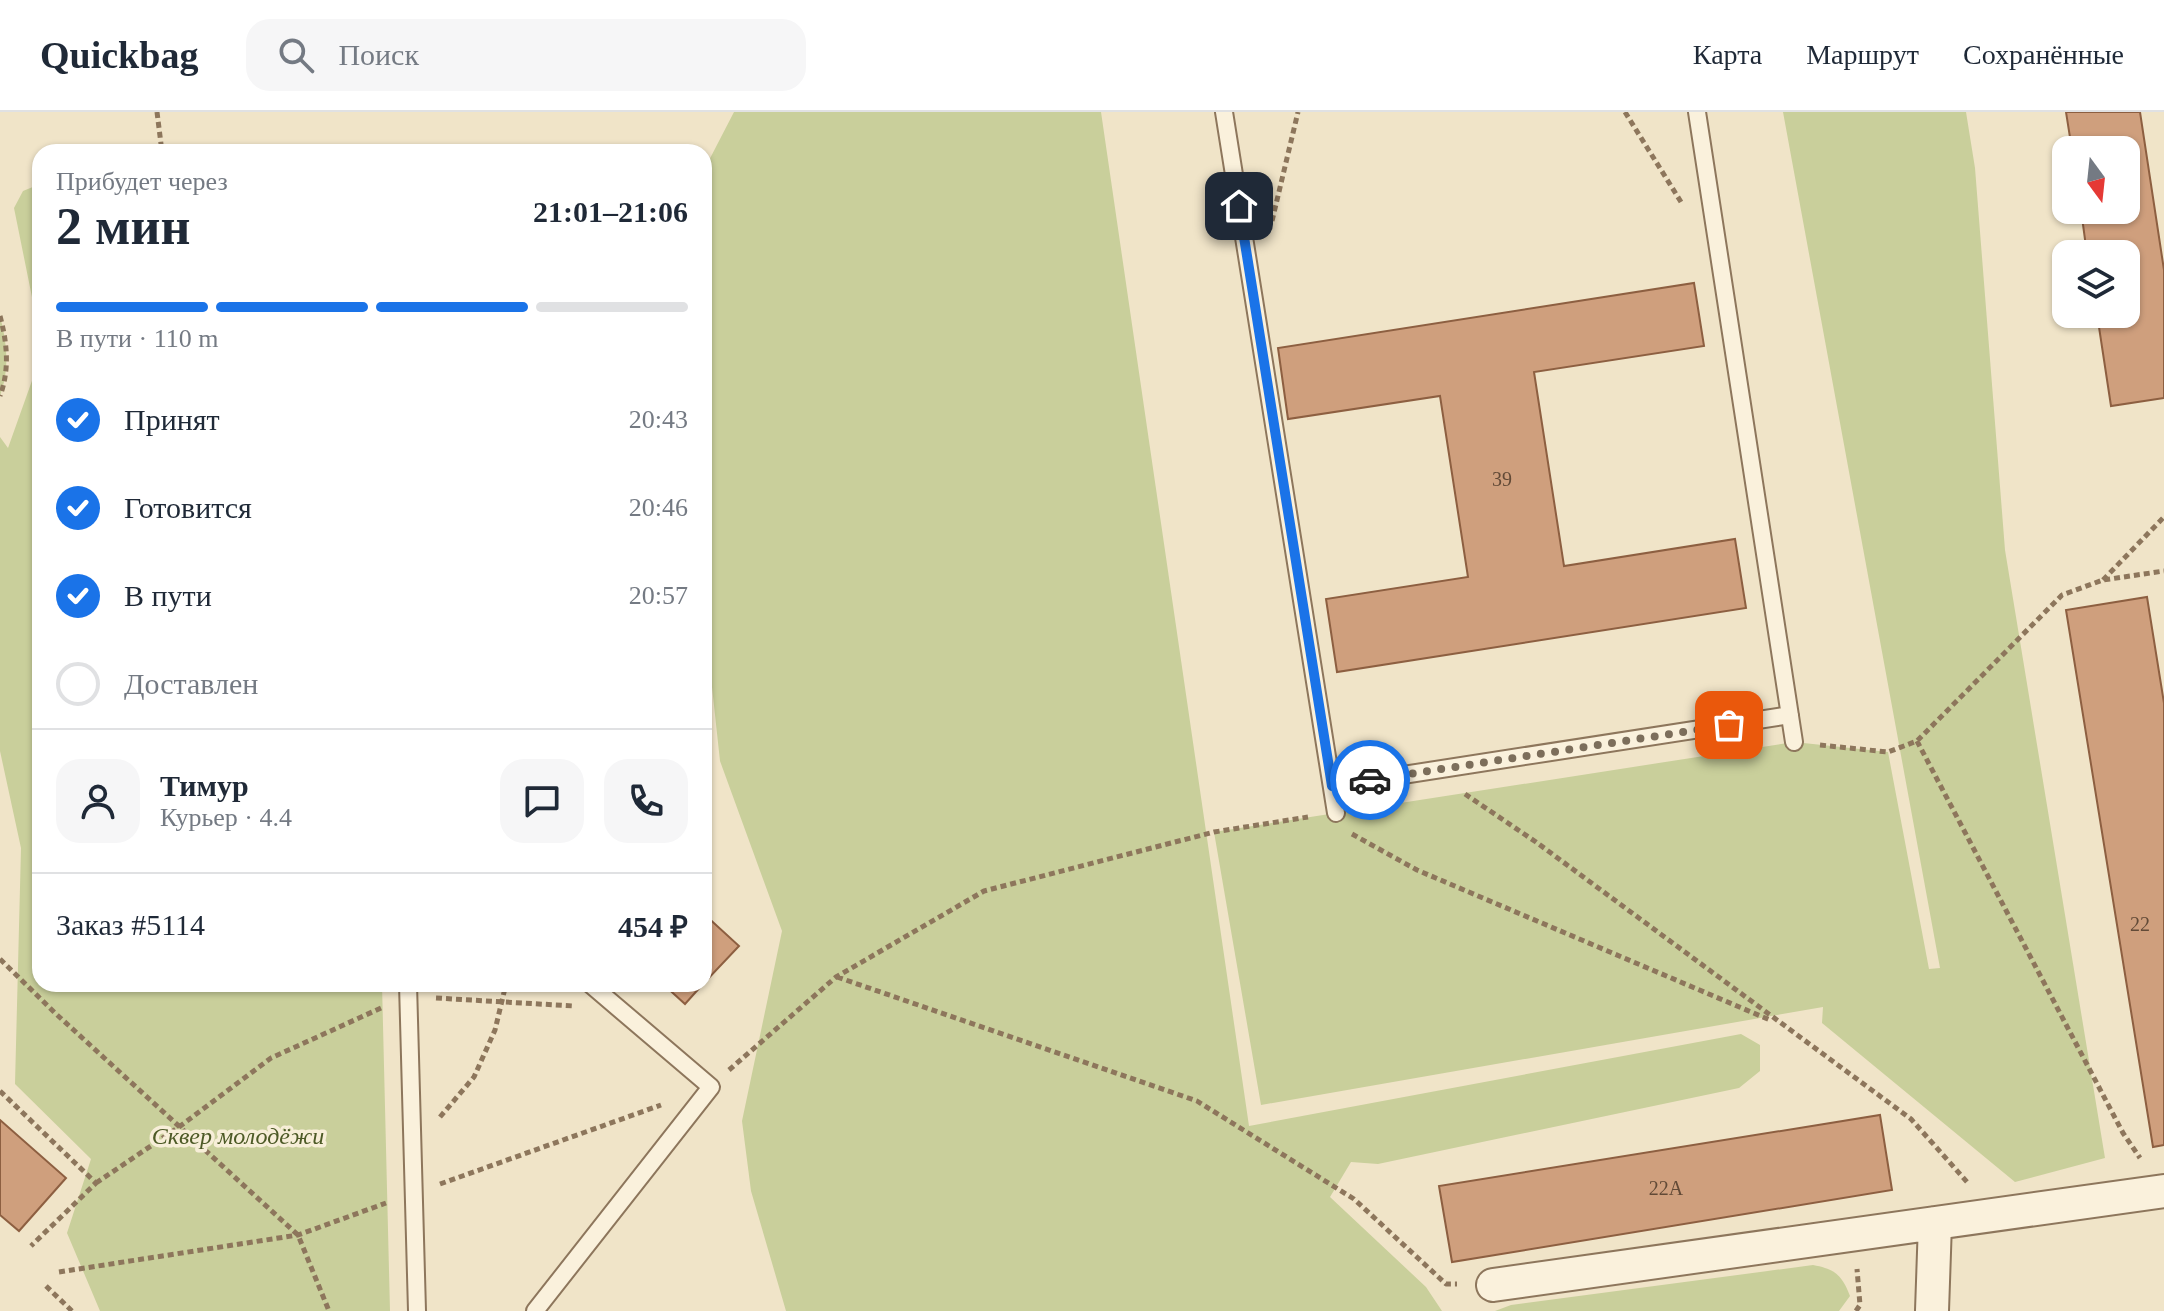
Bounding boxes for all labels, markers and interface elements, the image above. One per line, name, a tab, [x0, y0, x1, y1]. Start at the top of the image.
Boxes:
search box	[246, 19, 806, 91]
icon: search	[274, 33, 318, 77]
text: Quickbag	[40, 34, 198, 76]
text: Поиск	[338, 38, 419, 71]
text: Карта	[1693, 39, 1762, 70]
text: Маршрут	[1806, 39, 1919, 70]
text: Сохранённые	[1963, 39, 2124, 70]
north arrow	[2052, 136, 2140, 224]
map controls	[2052, 136, 2140, 328]
text: Прибудет через	[56, 167, 228, 196]
pin	[1205, 172, 1273, 240]
icon: home	[1217, 184, 1261, 228]
text: 21:01–21:06	[533, 195, 688, 228]
text: 2 мин	[56, 198, 190, 255]
button: layers	[2052, 240, 2140, 328]
text: В пути · 110 m	[56, 324, 218, 353]
icon: check	[56, 398, 100, 442]
text: Принят	[124, 403, 220, 436]
text: 20:43	[629, 405, 688, 434]
house number: 39	[1492, 468, 1512, 490]
icon: check	[56, 486, 100, 530]
text: Готовится	[124, 491, 252, 524]
text: 20:46	[629, 493, 688, 522]
icon: check	[56, 574, 100, 618]
text: В пути	[124, 579, 212, 612]
text: 20:57	[629, 581, 688, 610]
text: Доставлен	[124, 667, 258, 700]
pin	[1695, 691, 1763, 759]
icon: bag	[1707, 703, 1751, 747]
courier	[1330, 740, 1410, 820]
icon: car	[1348, 758, 1392, 802]
button: person	[56, 759, 140, 843]
button: chat	[500, 759, 584, 843]
button: phone	[604, 759, 688, 843]
text: Тимур	[160, 769, 249, 802]
text: Курьер · 4.4	[160, 803, 292, 832]
text: Заказ #5114	[56, 908, 205, 941]
text: 454 ₽	[618, 910, 688, 943]
house number: 22	[2130, 913, 2150, 935]
park label: Сквер молодёжи	[152, 1123, 324, 1149]
house number: 22А	[1649, 1177, 1684, 1199]

